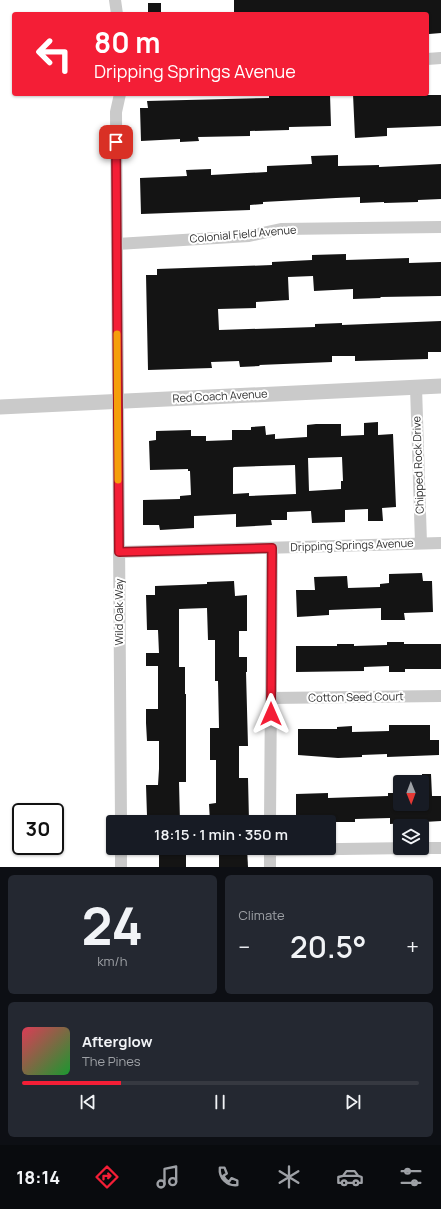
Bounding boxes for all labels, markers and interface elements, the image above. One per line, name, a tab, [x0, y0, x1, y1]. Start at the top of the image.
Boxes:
text: 80 m	[94, 23, 160, 61]
icon: left	[28, 28, 80, 80]
text: Dripping Springs Avenue	[94, 59, 296, 83]
pin	[99, 125, 133, 159]
icon: arrive	[105, 131, 127, 153]
street label: Colonial Field Avenue	[189, 221, 297, 246]
street label: Red Coach Avenue	[172, 385, 268, 405]
street label: Chipped Rock Drive	[408, 415, 427, 514]
street label: Dripping Springs Avenue	[290, 535, 414, 554]
street label: Wild Oak Way	[111, 578, 126, 646]
street label: Cotton Seed Court	[308, 688, 404, 705]
position arrow	[250, 693, 292, 735]
north arrow	[393, 775, 429, 811]
map controls	[393, 775, 429, 855]
speed limit sign: 30	[12, 803, 64, 855]
button: layers	[393, 819, 429, 855]
text: 18:15 · 1 min · 350 m	[154, 824, 288, 845]
text: 24	[81, 890, 143, 961]
text: Climate	[239, 906, 285, 924]
text: 20.5°	[290, 926, 367, 967]
text: −	[239, 932, 250, 962]
text: +	[406, 932, 419, 962]
text: km/h	[97, 952, 127, 970]
text: Afterglow	[82, 1031, 153, 1052]
text: The Pines	[82, 1052, 141, 1070]
icon: previous	[77, 1091, 99, 1113]
icon: pause	[209, 1091, 231, 1113]
icon: next	[342, 1091, 364, 1113]
icon: directions	[93, 1163, 121, 1191]
icon: music	[154, 1163, 182, 1191]
icon: phone	[214, 1163, 242, 1191]
icon: climate	[275, 1163, 303, 1191]
icon: car	[336, 1163, 364, 1191]
icon: filters	[397, 1163, 425, 1191]
text: 18:14	[16, 1165, 60, 1189]

